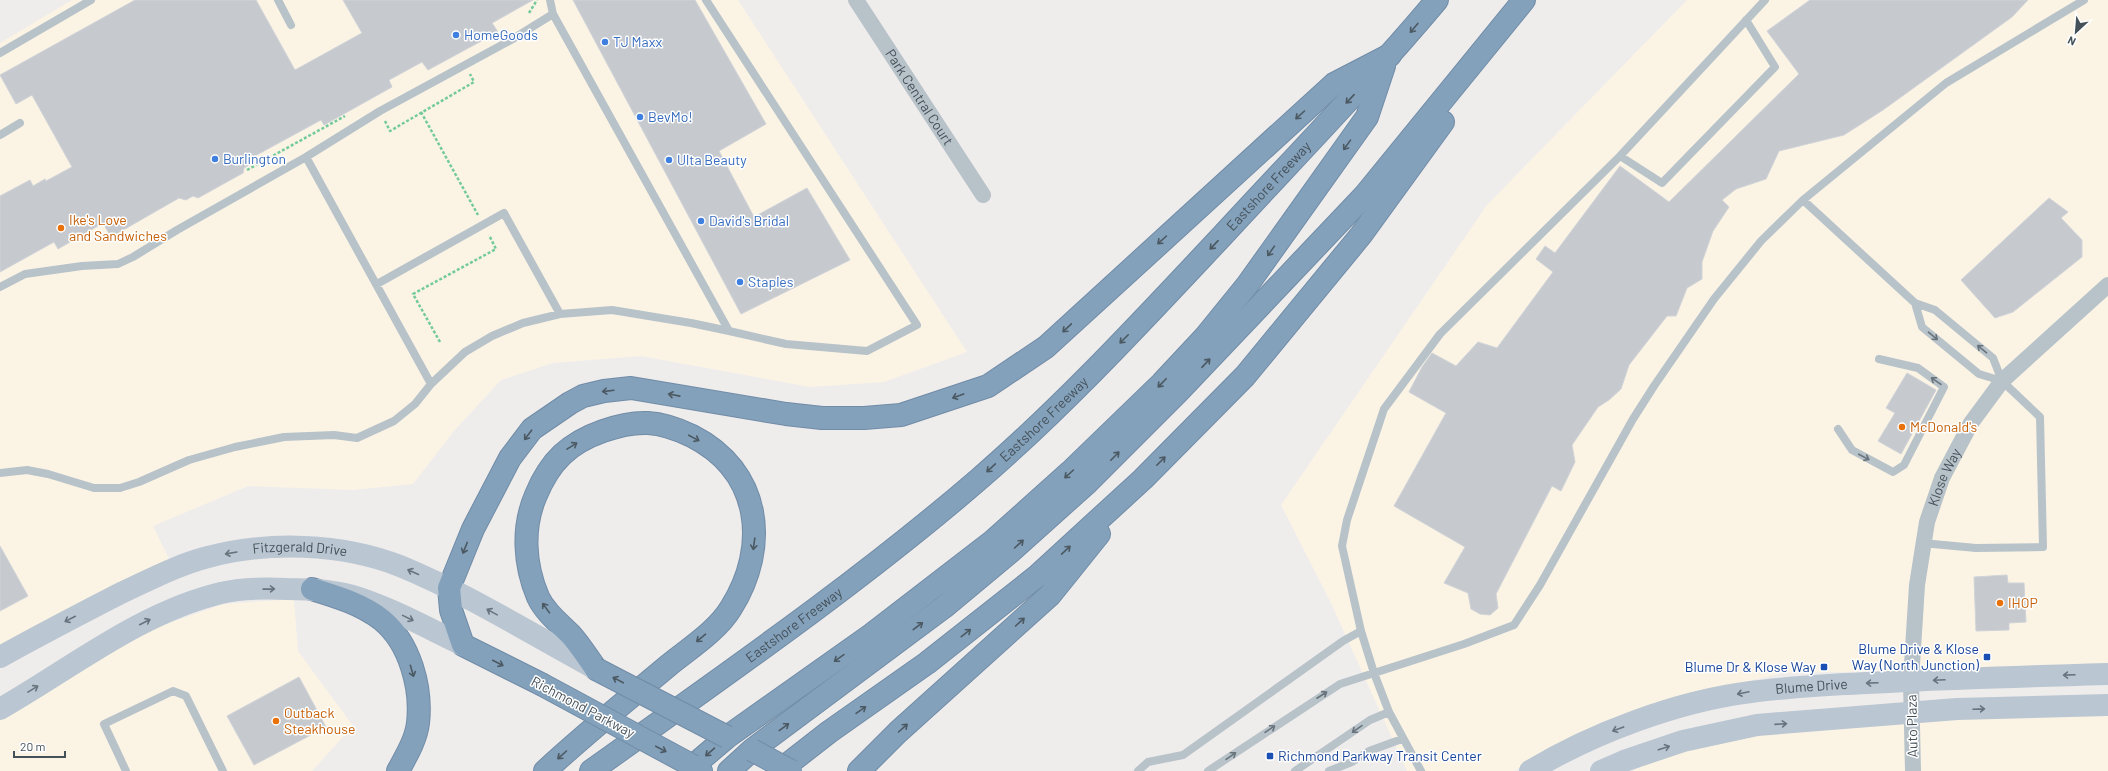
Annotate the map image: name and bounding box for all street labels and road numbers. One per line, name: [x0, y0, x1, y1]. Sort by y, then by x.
street label: Park Central Court: [882, 46, 957, 148]
street label: Eastshore Freeway: [1223, 137, 1314, 234]
street label: Eastshore Freeway: [996, 372, 1092, 465]
street label: Klose Way: [1924, 445, 1964, 508]
street label: Fitzgerald Drive: [252, 538, 349, 559]
street label: Eastshore Freeway: [742, 583, 846, 666]
street label: Richmond Parkway: [528, 672, 638, 741]
street label: Blume Drive: [1774, 675, 1848, 697]
street label: Auto Plaza: [1902, 694, 1921, 758]

